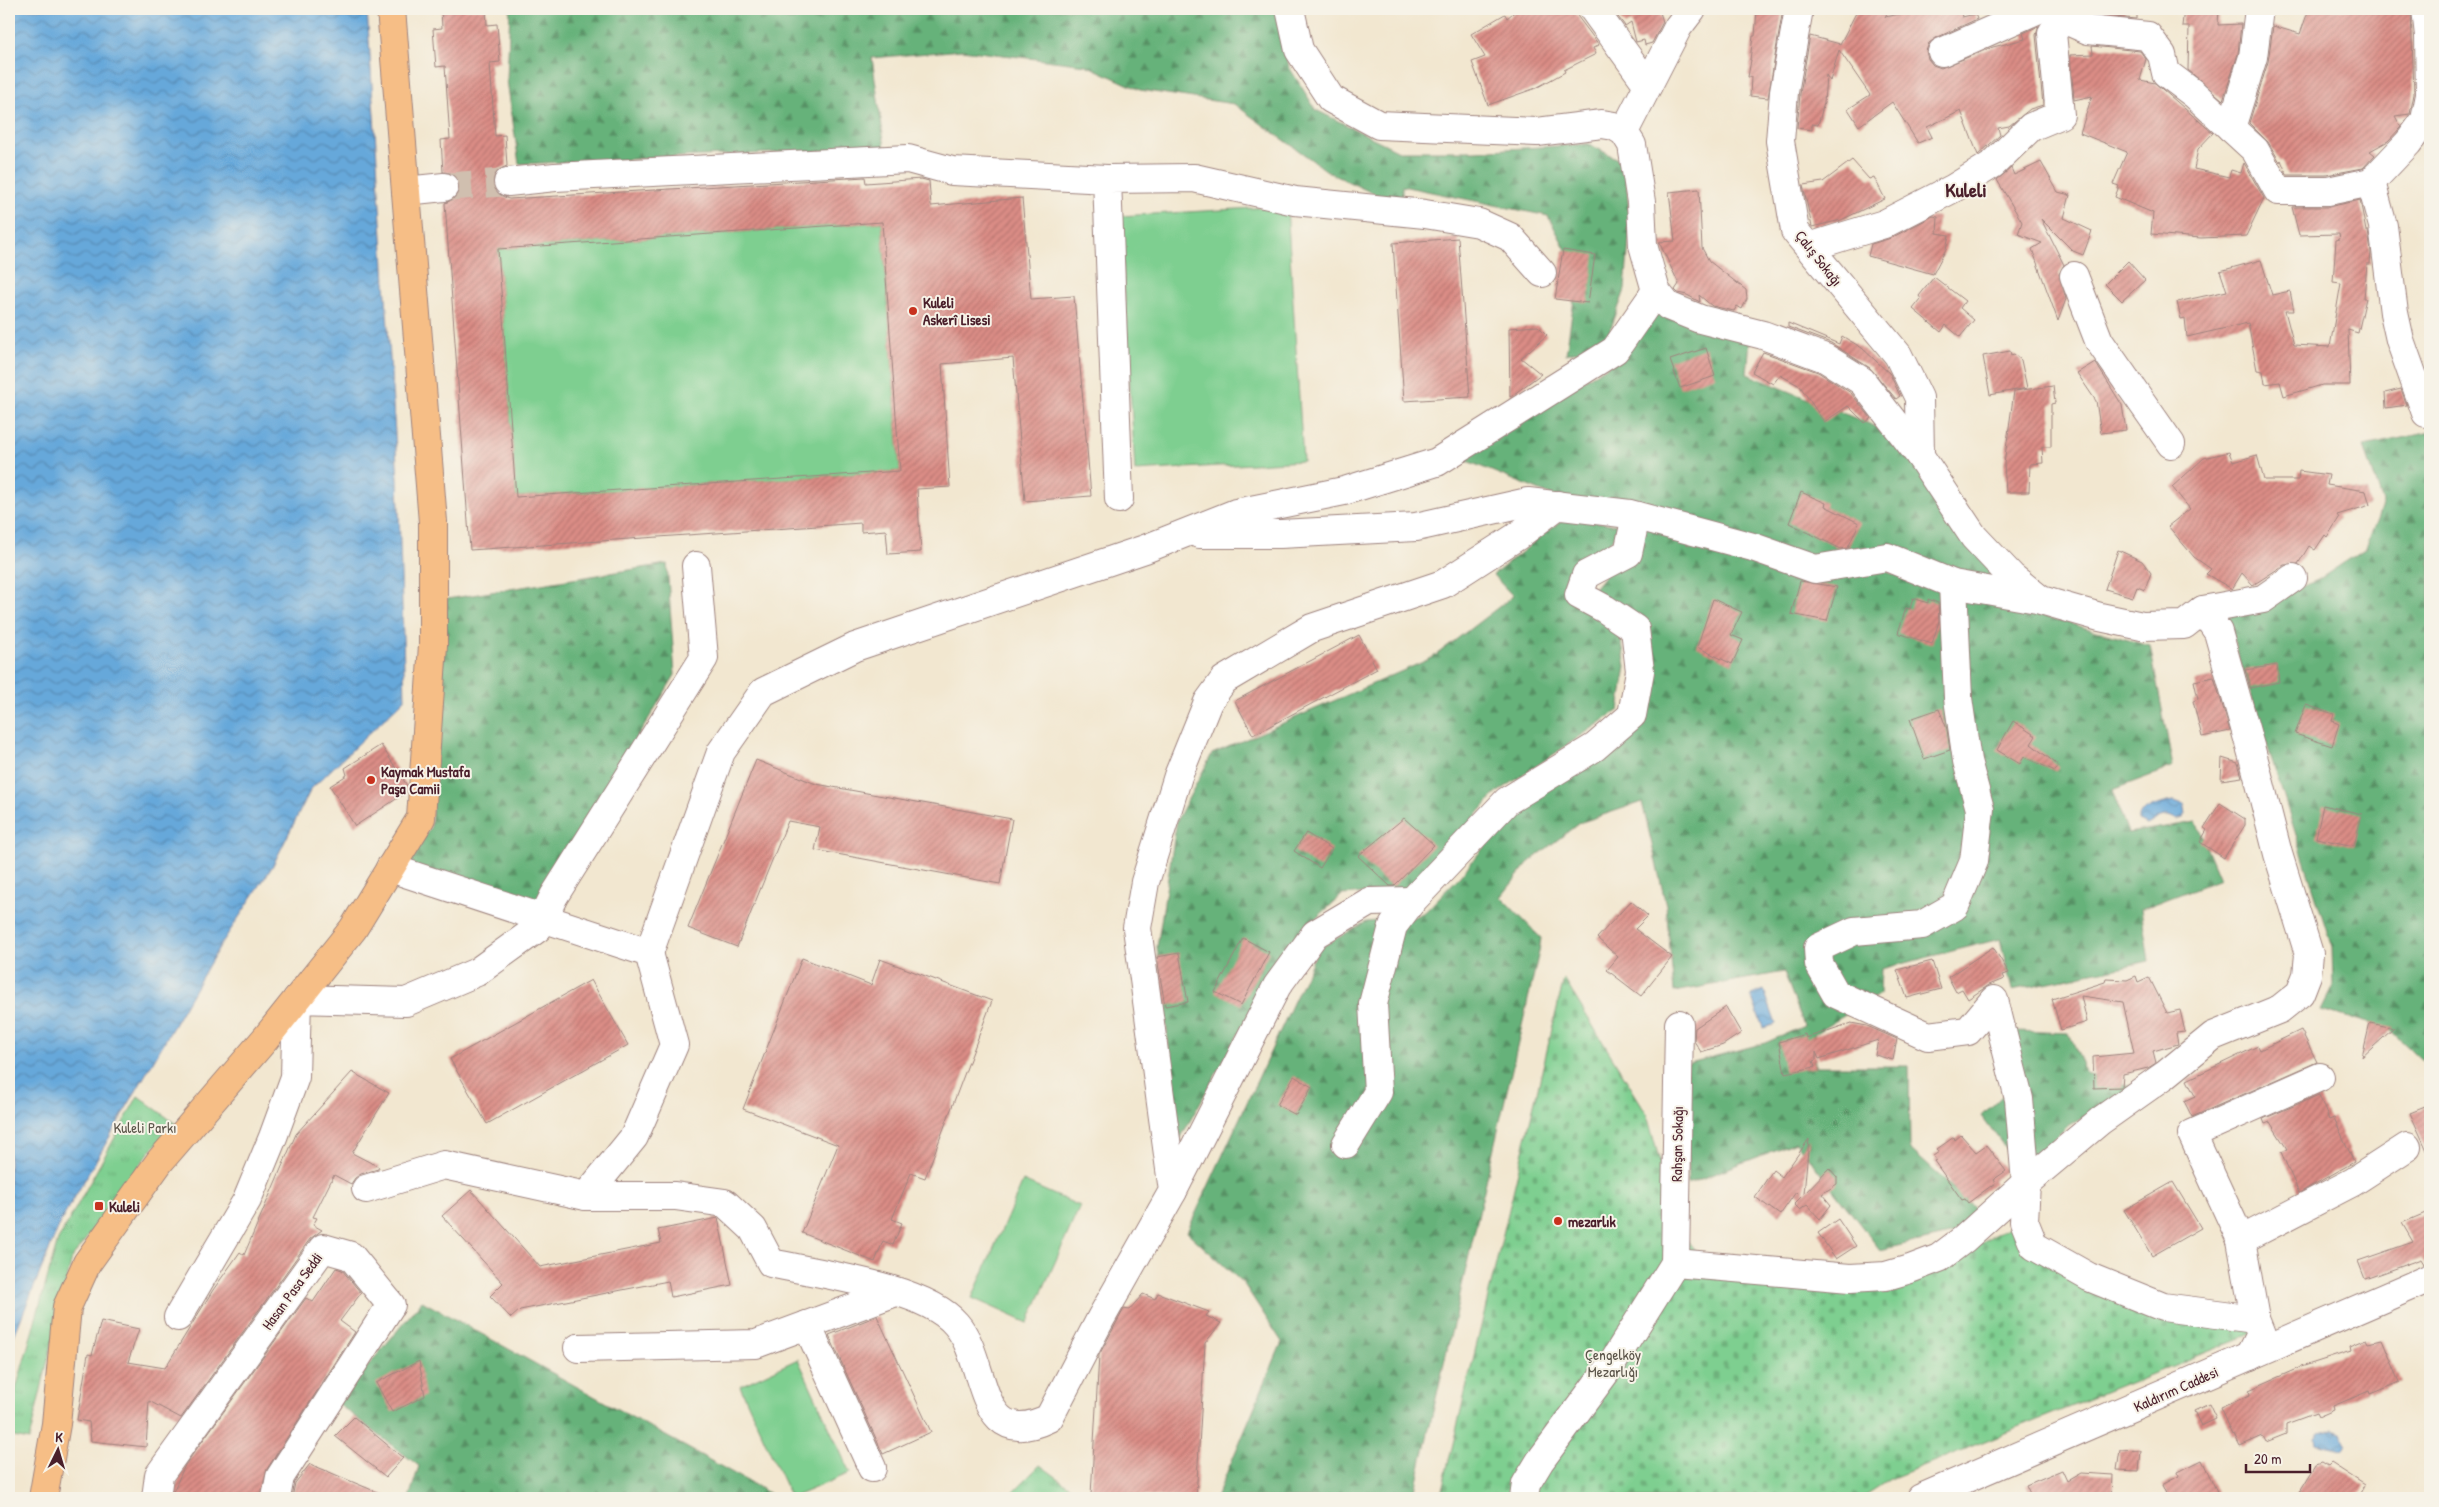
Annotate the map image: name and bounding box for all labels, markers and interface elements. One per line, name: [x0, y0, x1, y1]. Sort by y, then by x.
district label: Kuleli: [1945, 176, 1987, 203]
street label: Çalış Sokağı: [1790, 226, 1848, 290]
place label: Kuleli Askerî Lisesi: [923, 292, 991, 330]
marker: Kuleli Askerî Lisesi: [907, 305, 919, 317]
place label: Kaymak Mustafa Paşa Camii: [381, 761, 470, 799]
marker: Kaymak Mustafa Paşa Camii: [365, 774, 377, 786]
street label: Rahşan Sokağı: [1666, 1106, 1688, 1182]
park label: Kuleli Parkı: [113, 1117, 177, 1138]
place label: Kuleli: [109, 1196, 140, 1217]
marker: Kuleli: [93, 1200, 105, 1212]
place label: mezarlık: [1568, 1211, 1617, 1232]
marker: mezarlık: [1552, 1215, 1564, 1227]
street label: Hasan Pasa Seddi: [257, 1248, 327, 1334]
park label: Çengelköy Mezarlığı: [1585, 1344, 1641, 1382]
street label: Kaldırım Caddesi: [2130, 1361, 2222, 1417]
north arrow: [32, 1424, 82, 1474]
text: K: [55, 1427, 64, 1446]
scale bar: [2246, 1442, 2310, 1474]
text: 20 m: [2254, 1448, 2281, 1469]

